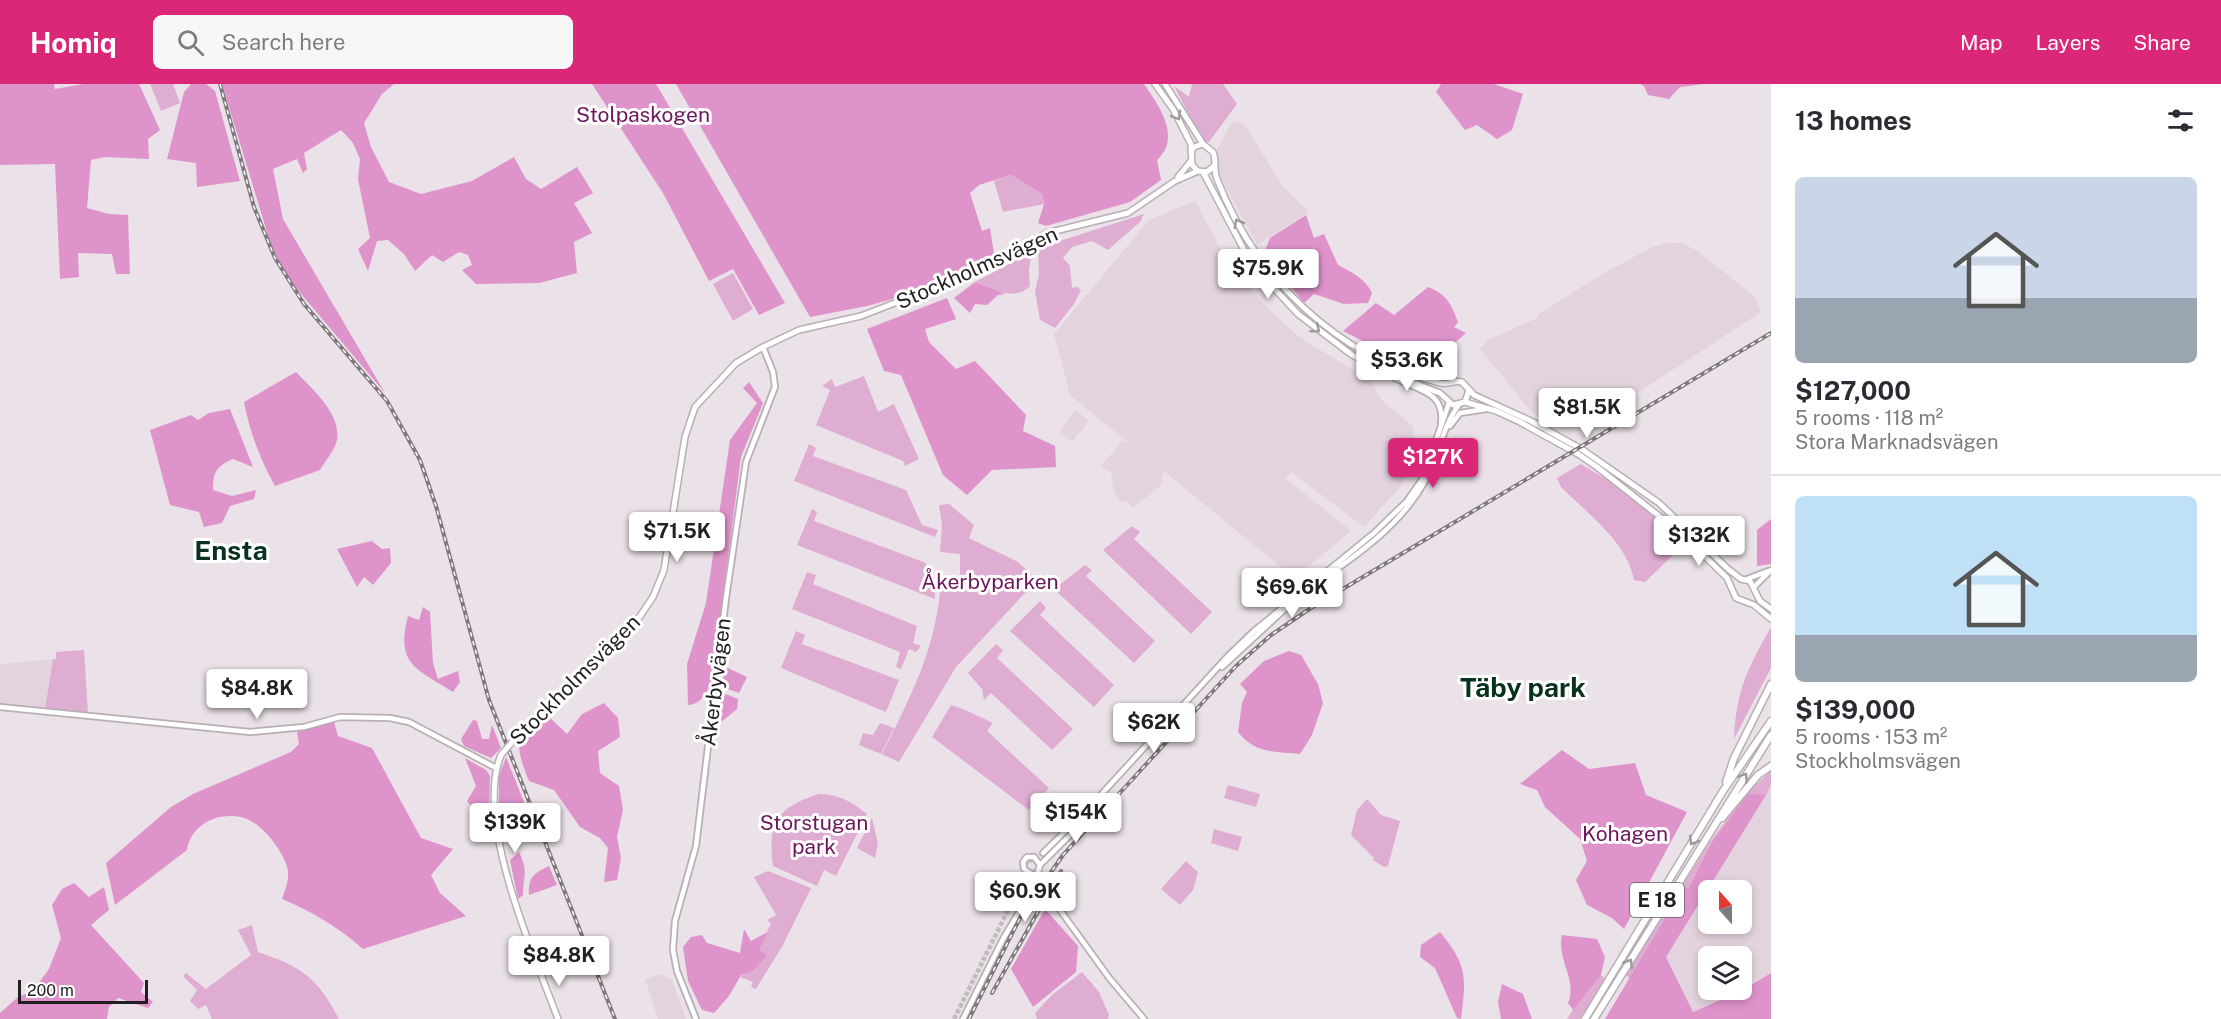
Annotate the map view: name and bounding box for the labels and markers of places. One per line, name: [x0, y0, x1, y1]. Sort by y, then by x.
pin: $75.9K: [1219, 249, 1317, 300]
pin: $53.6K: [1358, 341, 1456, 392]
pin: $81.5K: [1538, 388, 1636, 439]
pin: $127K: [1391, 438, 1475, 489]
pin: $71.5K: [628, 512, 726, 563]
pin: $132K: [1657, 516, 1741, 567]
pin: $69.6K: [1243, 568, 1341, 619]
pin: $84.8K: [208, 669, 306, 720]
pin: $62K: [1118, 703, 1190, 754]
pin: $154K: [1034, 793, 1118, 844]
pin: $139K: [473, 803, 557, 854]
pin: $60.9K: [976, 872, 1074, 923]
pin: $84.8K: [510, 936, 608, 987]

